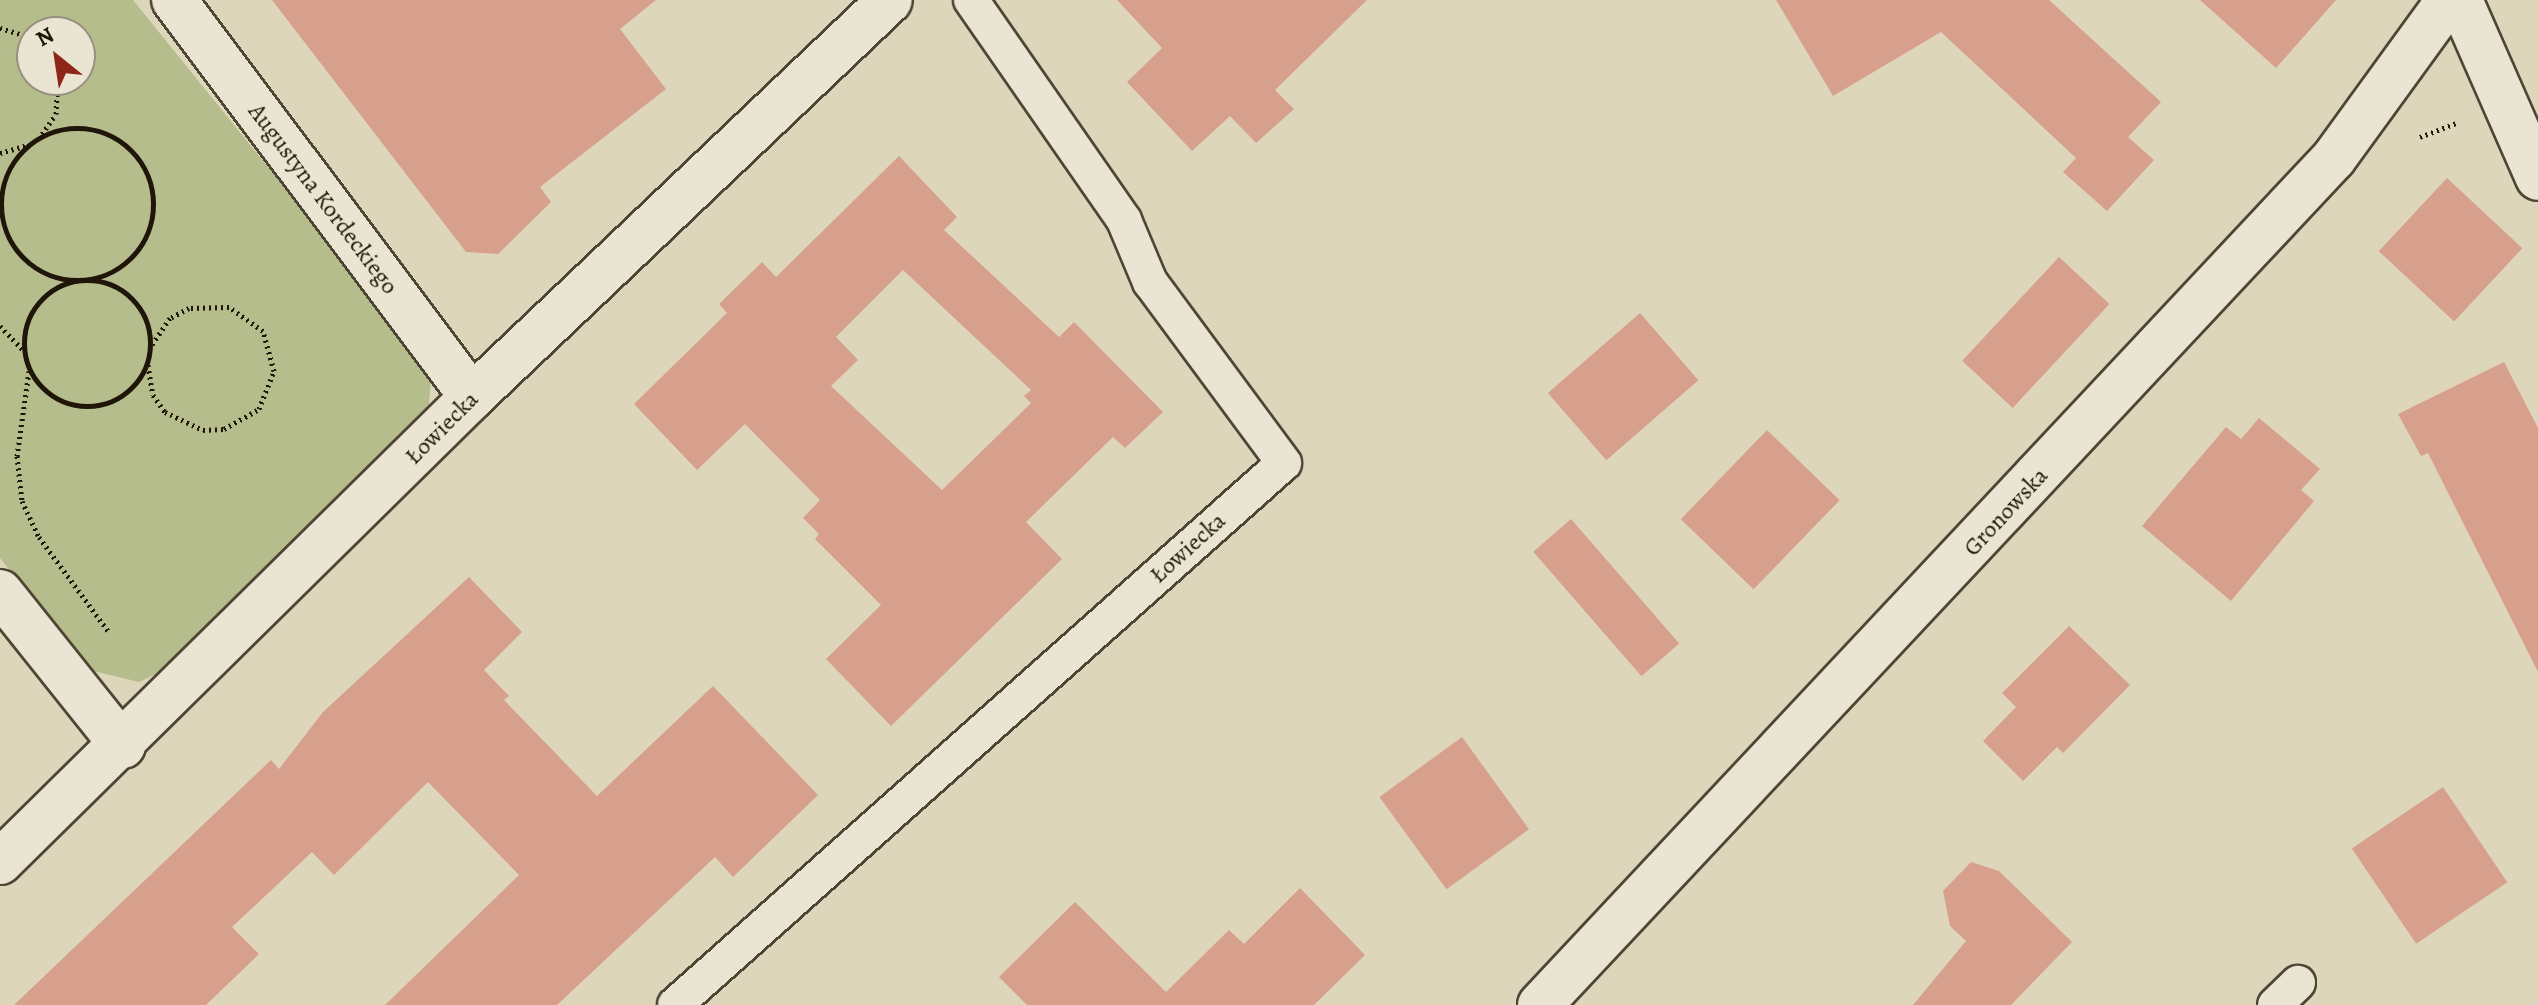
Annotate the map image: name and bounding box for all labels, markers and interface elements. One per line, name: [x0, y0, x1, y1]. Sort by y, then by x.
north arrow: [16, 16, 96, 96]
text: N: [31, 20, 59, 54]
street label: Augustyna Kordeckiego: [242, 98, 404, 300]
street label: Łowiecka: [399, 385, 485, 471]
street label: Gronowska: [1958, 462, 2054, 562]
street label: Łowiecka: [1144, 507, 1232, 589]

